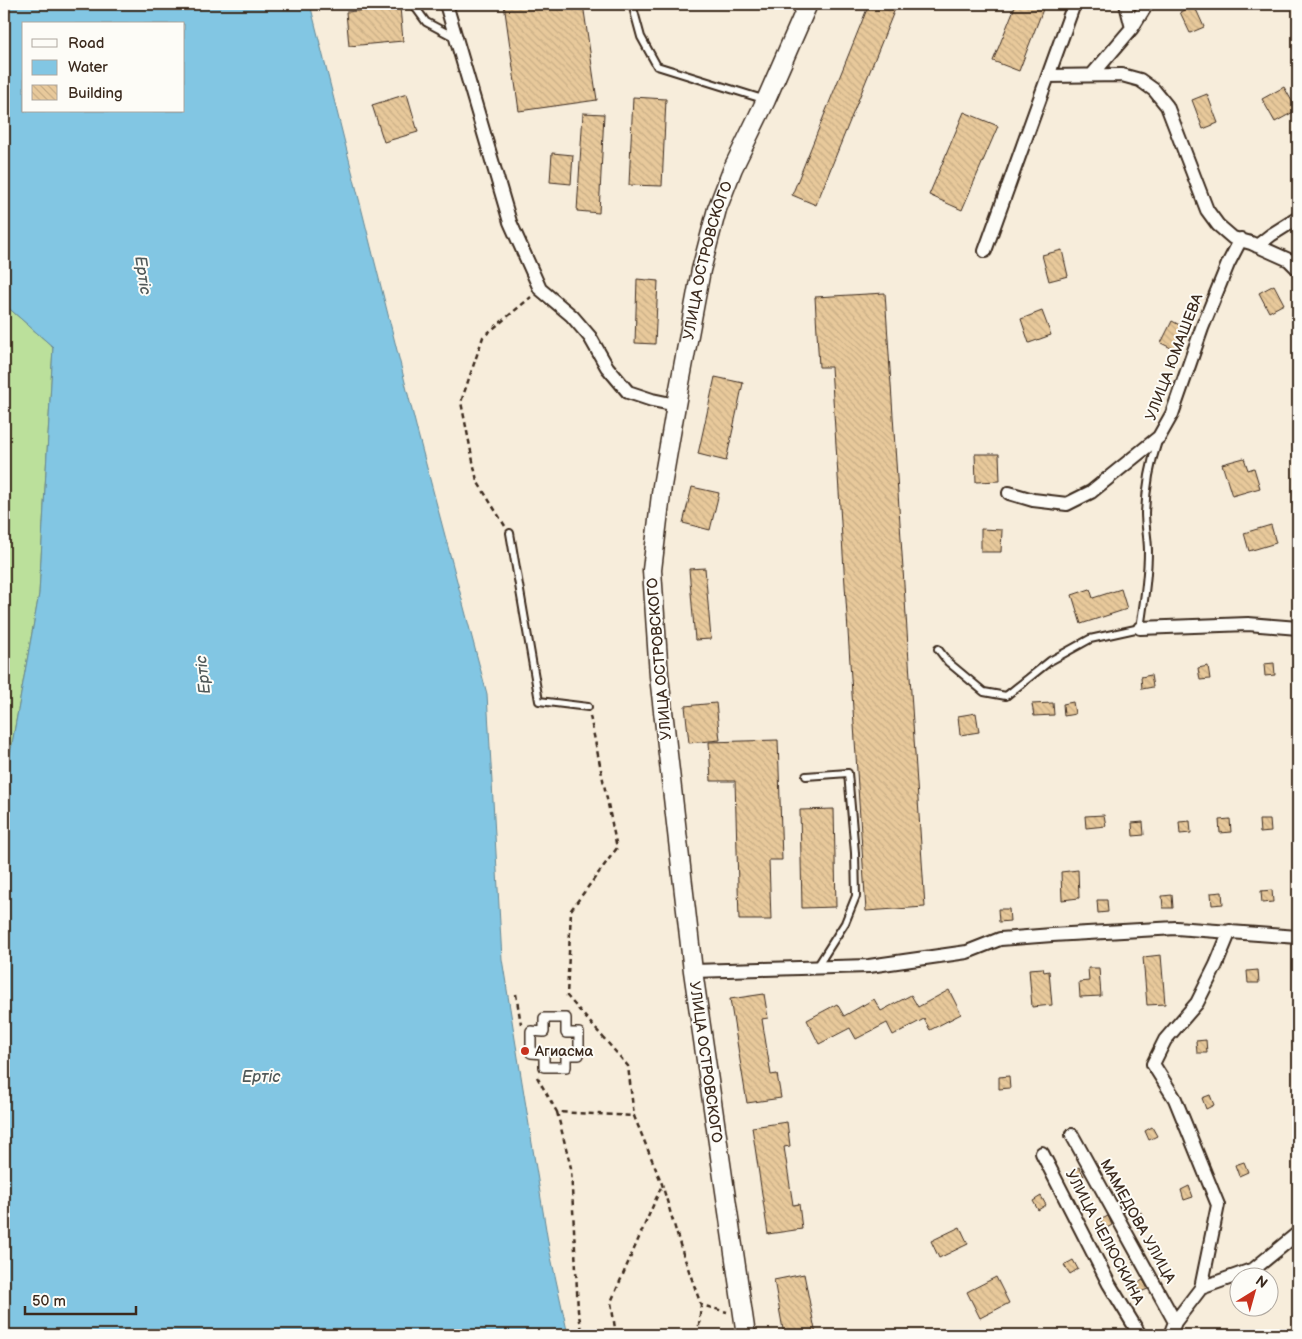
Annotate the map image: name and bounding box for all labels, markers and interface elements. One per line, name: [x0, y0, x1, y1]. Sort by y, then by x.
legend: [22, 22, 185, 112]
text: Road: [68, 34, 104, 53]
text: Water: [68, 58, 108, 77]
text: Building: [68, 84, 123, 103]
street label: УЛИЦА ОСТРОВСКОГО: [679, 178, 737, 341]
water label: Ертіс: [130, 255, 155, 296]
street label: УЛИЦА ЮМАШЕВА: [1142, 290, 1208, 423]
street label: УЛИЦА ОСТРОВСКОГО: [643, 577, 676, 741]
water label: Ертіс: [192, 654, 215, 695]
street label: УЛИЦА ОСТРОВСКОГО: [685, 980, 726, 1144]
place label: Агиасма: [534, 1042, 593, 1061]
marker: Агиасма: [519, 1045, 531, 1057]
water label: Ертіс: [242, 1068, 280, 1087]
street label: МАМЕДОВА УЛИЦА: [1096, 1156, 1180, 1287]
street label: УЛИЦА ЧЕЛЮСКИНА: [1061, 1166, 1149, 1309]
north arrow: [1230, 1266, 1280, 1316]
text: N: [1252, 1272, 1271, 1292]
scale bar: [25, 1284, 136, 1316]
text: 50 m: [32, 1292, 66, 1311]

